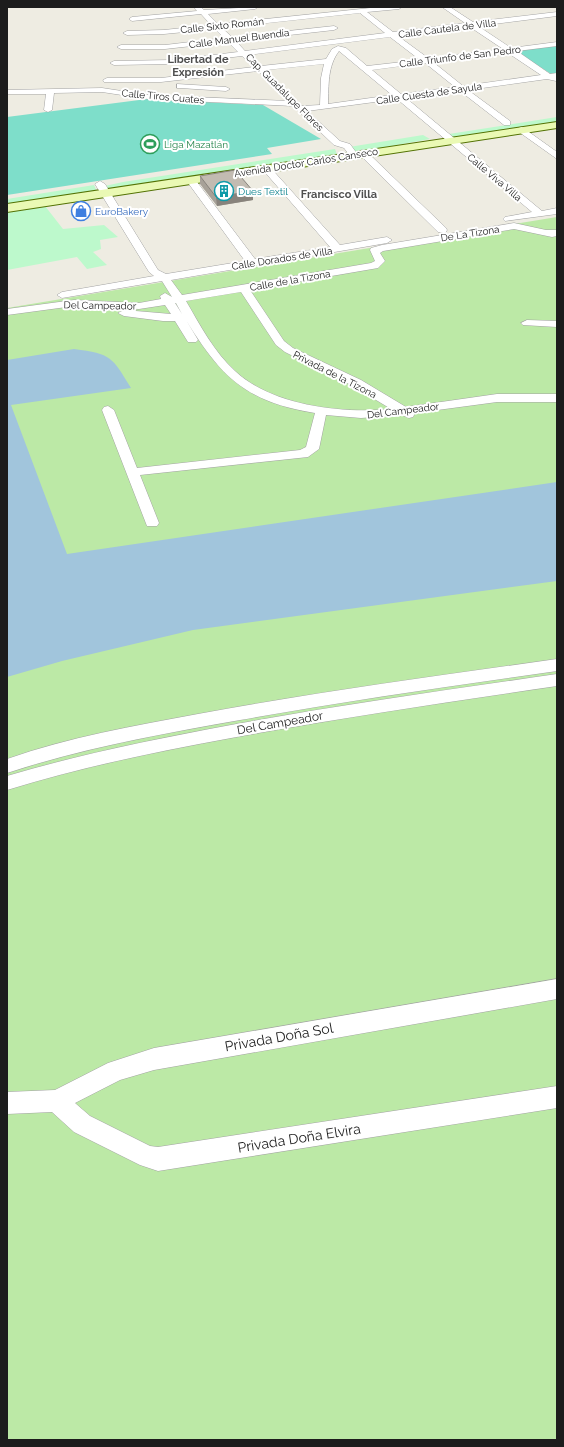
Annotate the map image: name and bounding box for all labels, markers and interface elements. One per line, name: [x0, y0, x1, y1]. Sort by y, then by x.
street label: Calle Sixto Román: [180, 16, 265, 35]
street label: Calle Cautela de Villa: [398, 17, 497, 40]
street label: Calle Manuel Buendía: [188, 27, 290, 50]
street label: Calle Triunfo de San Pedro: [399, 44, 521, 69]
street label: Cap. Guadalupe Flores: [244, 51, 326, 133]
district label: Libertad de Expresión: [167, 53, 229, 79]
street label: Calle Cuesta de Sayula: [376, 81, 483, 106]
street label: Calle Tiros Cuates: [121, 87, 205, 106]
sports icon: Liga Mazatlán: [139, 133, 161, 155]
place label: Liga Mazatlán: [164, 139, 228, 150]
street label: Avenida Doctor Carlos Canseco: [233, 146, 379, 179]
street label: Calle Viva Villa: [465, 151, 524, 203]
building icon: Dues Textil: [213, 180, 235, 202]
place label: Dues Textil: [238, 186, 288, 197]
district label: Francisco Villa: [301, 188, 377, 201]
shop icon: EuroBakery: [70, 200, 92, 222]
place label: EuroBakery: [95, 206, 149, 217]
street label: De La Tizona: [440, 223, 500, 244]
street label: Calle Dorados de Villa: [231, 245, 333, 272]
street label: Calle de la Tizona: [249, 268, 331, 293]
street label: Del Campeador: [64, 299, 137, 312]
street label: Privada de la Tizona: [291, 349, 378, 400]
street label: Del Campeador: [366, 401, 440, 420]
street label: Del Campeador: [236, 708, 325, 737]
street label: Privada Doña Sol: [224, 1020, 335, 1054]
street label: Privada Doña Elvira: [236, 1120, 362, 1156]

